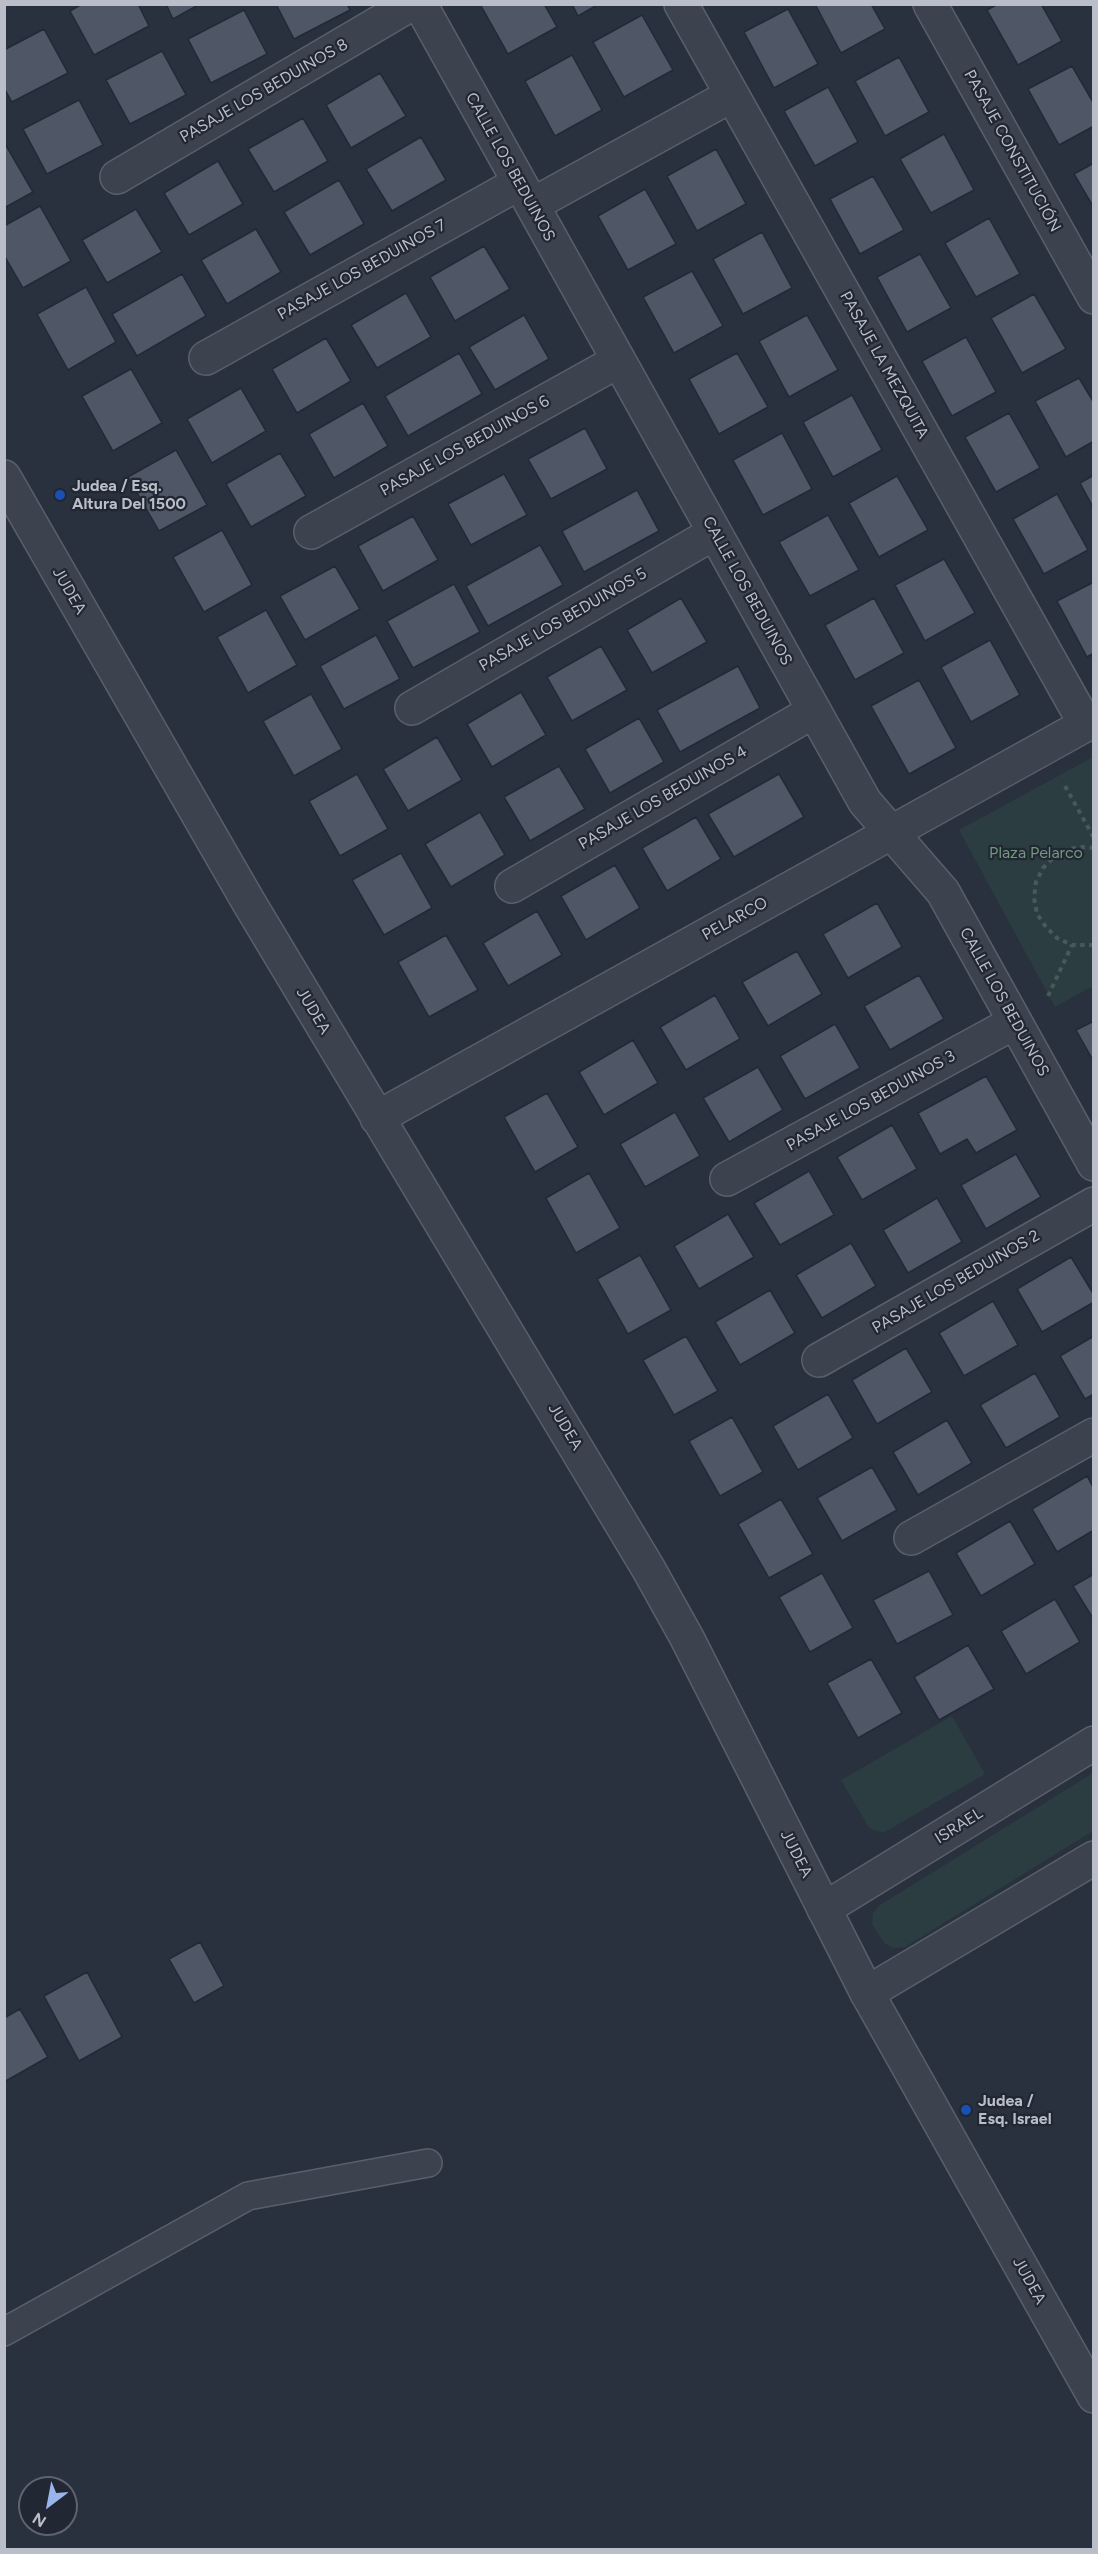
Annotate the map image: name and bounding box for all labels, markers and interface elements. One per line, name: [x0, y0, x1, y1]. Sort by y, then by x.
street label: PASAJE LOS BEDUINOS 8: [177, 35, 351, 147]
street label: PASAJE CONSTITUCIÓN: [959, 67, 1065, 235]
street label: CALLE LOS BEDUINOS: [461, 89, 559, 245]
street label: PASAJE LOS BEDUINOS 7: [274, 216, 450, 324]
street label: PASAJE LA MEZQUITA: [835, 288, 933, 442]
street label: PASAJE LOS BEDUINOS 6: [377, 392, 553, 500]
place label: Judea / Esq. Altura Del 1500: [72, 476, 186, 514]
marker: Judea / Esq. Altura Del 1500: [53, 488, 67, 502]
street label: CALLE LOS BEDUINOS: [698, 513, 796, 669]
street label: JUDEA: [48, 564, 90, 618]
street label: PASAJE LOS BEDUINOS 5: [476, 564, 650, 676]
street label: PASAJE LOS BEDUINOS 4: [575, 742, 751, 854]
park label: Plaza Pelarco: [989, 843, 1083, 863]
street label: PELARCO: [699, 893, 771, 945]
street label: CALLE LOS BEDUINOS: [955, 924, 1053, 1080]
street label: JUDEA: [292, 984, 334, 1038]
street label: PASAJE LOS BEDUINOS 3: [783, 1047, 959, 1155]
street label: PASAJE LOS BEDUINOS 2: [869, 1226, 1043, 1338]
street label: JUDEA: [544, 1400, 586, 1454]
street label: ISRAEL: [932, 1804, 986, 1848]
street label: JUDEA: [776, 1827, 816, 1881]
place label: Judea / Esq. Israel: [978, 2091, 1052, 2129]
marker: Judea / Esq. Israel: [959, 2103, 973, 2117]
street label: JUDEA: [1008, 2254, 1050, 2308]
north arrow: [18, 2476, 78, 2536]
text: N: [29, 2509, 50, 2531]

